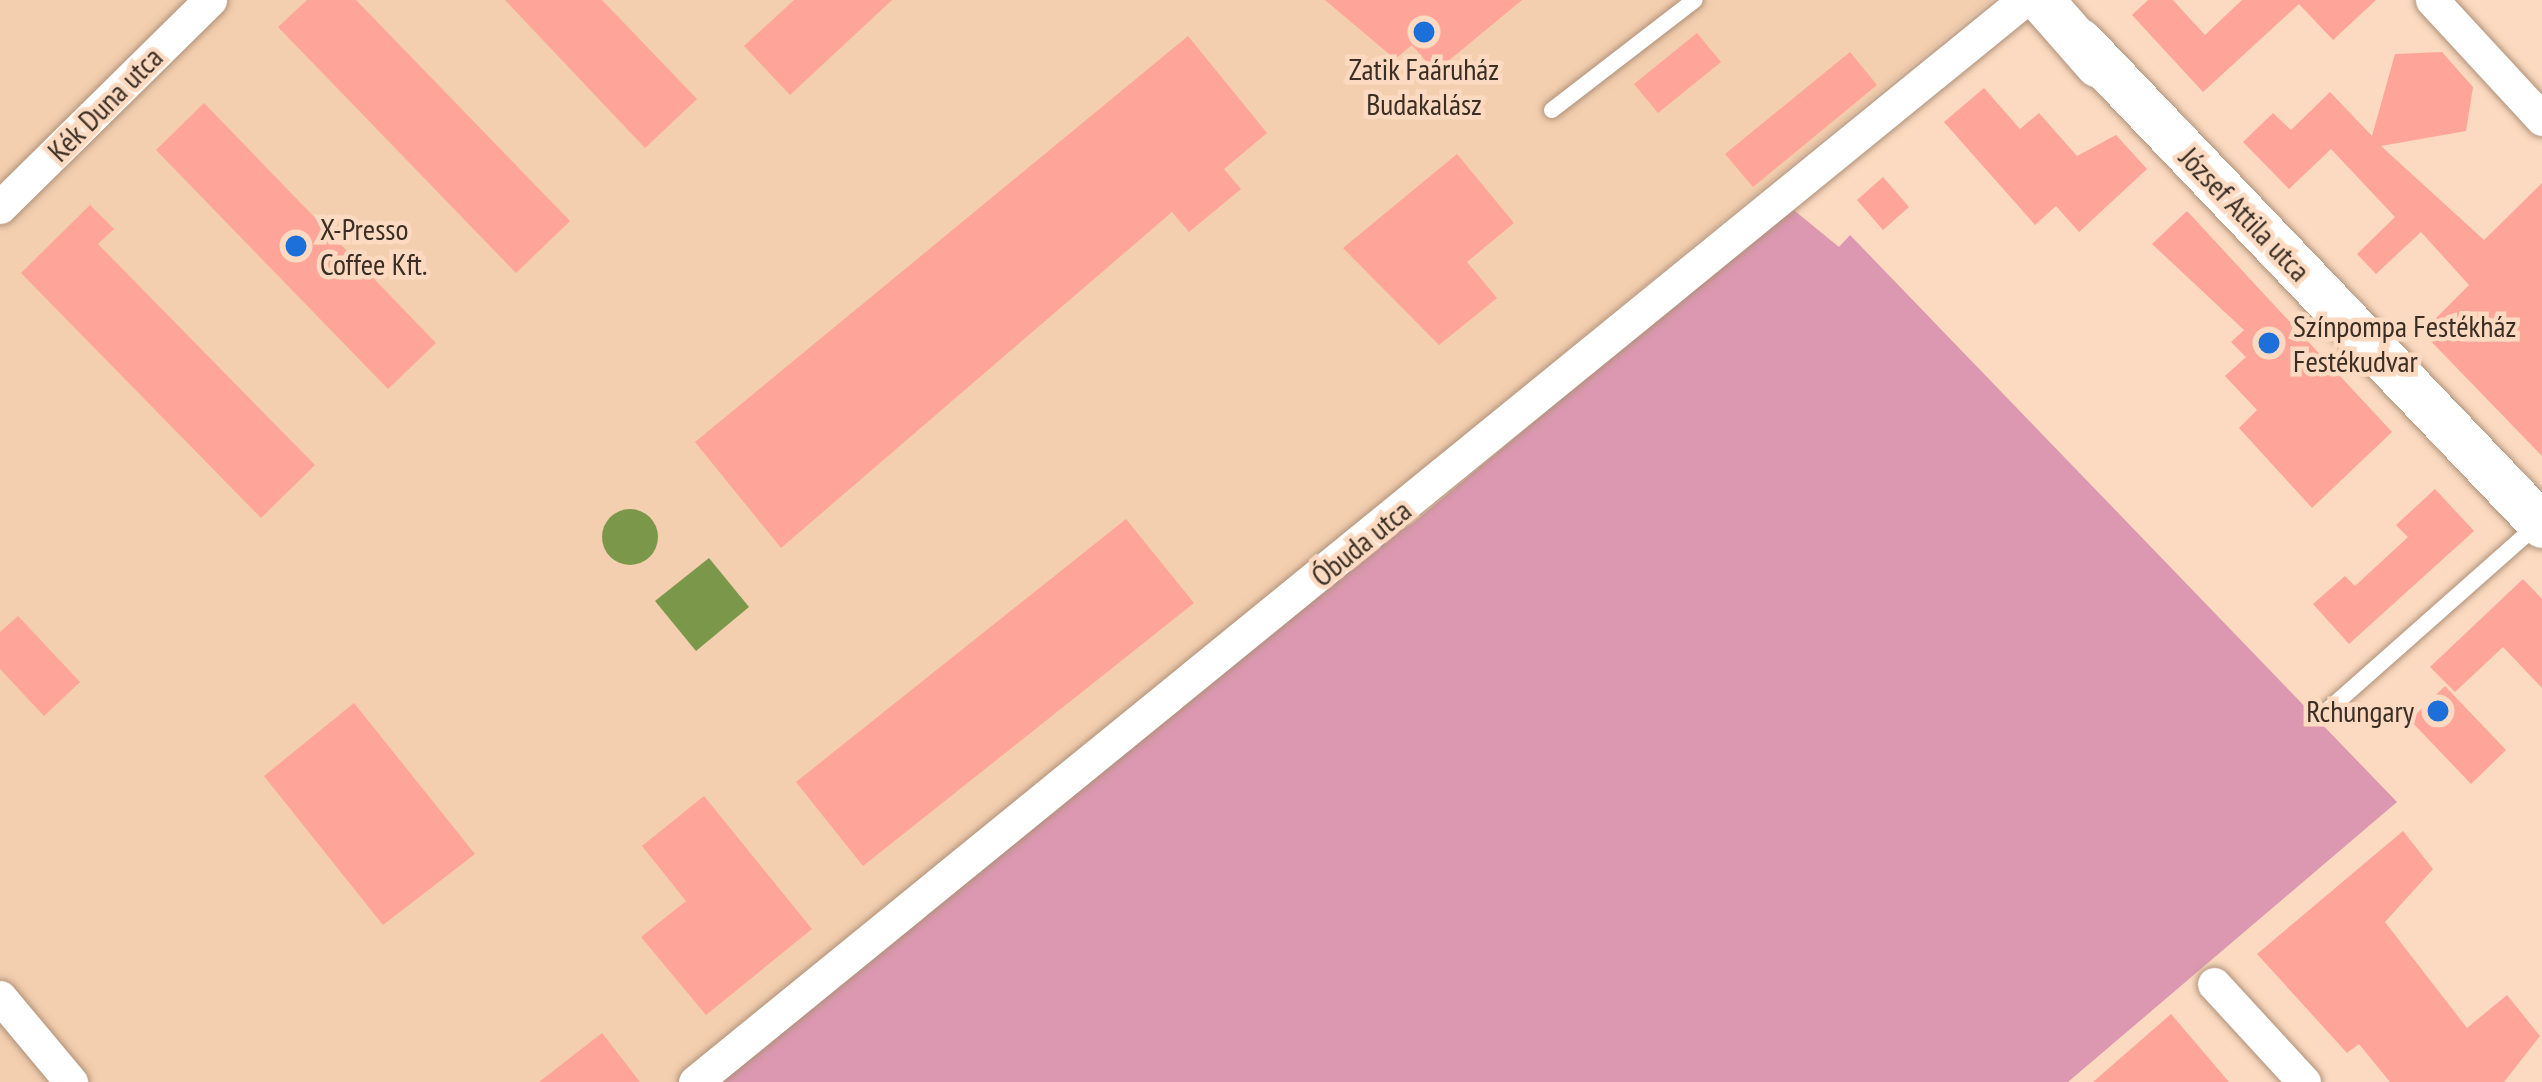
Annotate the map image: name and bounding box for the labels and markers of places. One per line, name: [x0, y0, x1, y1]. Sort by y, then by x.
marker: Zatik Faáruház Budakalász: [1411, 19, 1437, 45]
place label: Zatik Faáruház Budakalász: [1348, 51, 1500, 122]
place label: X-Presso Coffee Kft.: [320, 211, 427, 282]
marker: X-Presso Coffee Kft.: [283, 233, 309, 259]
place label: Színpompa Festékház Festékudvar: [2293, 308, 2516, 378]
marker: Színpompa Festékház Festékudvar: [2256, 330, 2282, 356]
place label: Rchungary: [2306, 693, 2414, 729]
marker: Rchungary: [2425, 698, 2451, 724]

